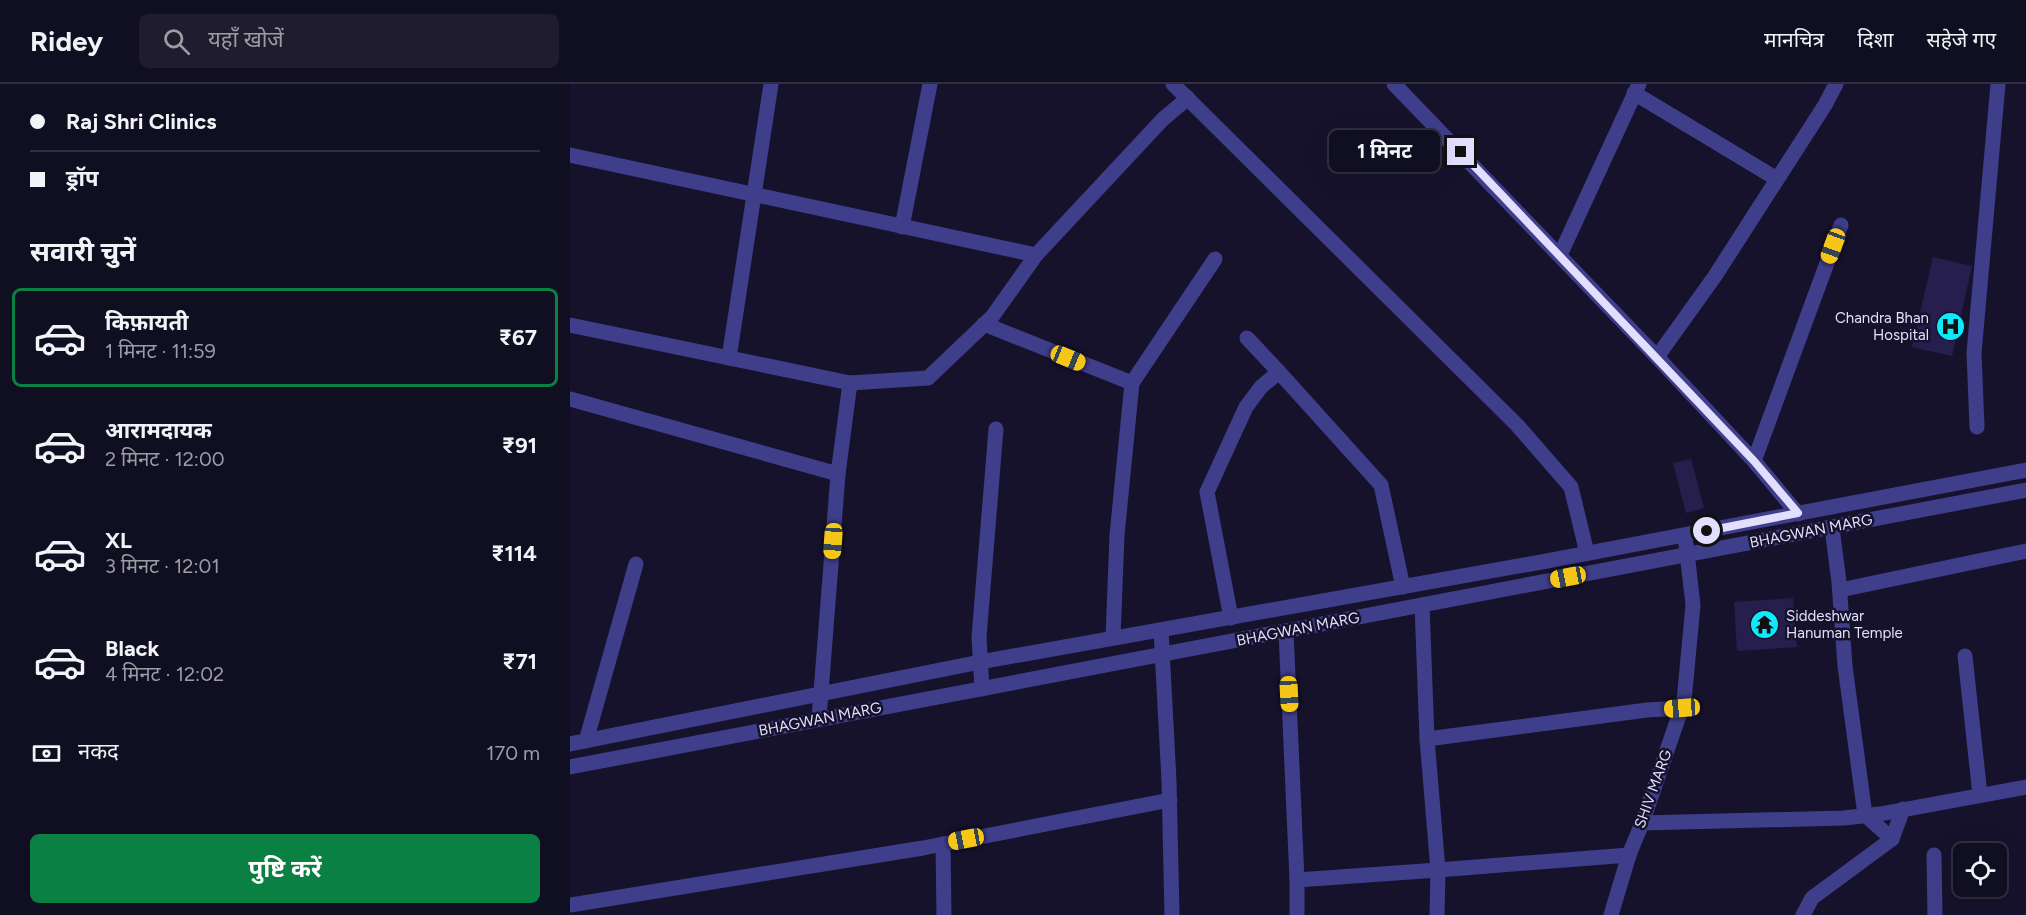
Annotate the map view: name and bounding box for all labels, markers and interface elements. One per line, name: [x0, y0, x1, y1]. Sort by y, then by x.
search box: [139, 14, 559, 68]
text: Ridey: [30, 24, 103, 58]
icon: search: [160, 25, 193, 58]
text: यहाँ खोजें: [208, 26, 284, 53]
text: मानचित्र: [1764, 27, 1824, 52]
text: दिशा: [1857, 27, 1893, 52]
text: सहेजे गए: [1926, 27, 1996, 52]
text: Raj Shri Clinics: [66, 108, 216, 135]
callout: 1 मिनट: [1329, 131, 1440, 173]
route end: [1447, 138, 1474, 165]
text: 1 मिनट: [1357, 139, 1412, 163]
text: ड्रॉप: [66, 165, 99, 192]
car: [1818, 226, 1848, 266]
text: सवारी चुनें: [30, 235, 136, 268]
text: किफ़ायती: [105, 309, 189, 336]
place label: Chandra Bhan Hospital: [1835, 309, 1929, 344]
icon: car: [33, 311, 87, 365]
hospital icon: Chandra Bhan Hospital: [1934, 311, 1966, 343]
text: ₹67: [499, 324, 537, 351]
text: 1 मिनट · 11:59: [105, 339, 216, 363]
car: [1048, 343, 1088, 373]
text: आरामदायक: [105, 417, 212, 444]
icon: car: [33, 419, 87, 473]
text: ₹91: [502, 432, 537, 459]
text: 2 मिनट · 12:00: [105, 447, 225, 471]
street label: BHAGWAN MARG: [1748, 510, 1874, 552]
route start: [1693, 517, 1720, 544]
car: [823, 522, 843, 560]
icon: car: [33, 527, 87, 581]
text: XL: [105, 527, 132, 554]
text: ₹114: [491, 540, 537, 567]
text: 3 मिनट · 12:01: [105, 554, 220, 578]
car: [1549, 565, 1587, 589]
place label: Siddeshwar Hanuman Temple: [1786, 607, 1903, 642]
street label: BHAGWAN MARG: [1235, 608, 1361, 650]
temple icon: Siddeshwar Hanuman Temple: [1749, 609, 1781, 641]
icon: car: [33, 635, 87, 689]
text: Black: [105, 635, 159, 662]
text: ₹71: [502, 648, 537, 675]
text: 4 मिनट · 12:02: [105, 662, 224, 686]
car: [1279, 676, 1299, 712]
street label: BHAGWAN MARG: [757, 698, 883, 740]
car: [1663, 698, 1701, 718]
icon: cash: [30, 737, 63, 770]
text: नकद: [78, 738, 119, 765]
text: 170 m: [486, 741, 540, 765]
street label: SHIV MARG: [1630, 747, 1676, 831]
car: [947, 827, 985, 851]
button: पुष्टि करें: [30, 834, 540, 903]
map controls: [1953, 843, 2007, 897]
button: locate: [1953, 843, 2007, 897]

